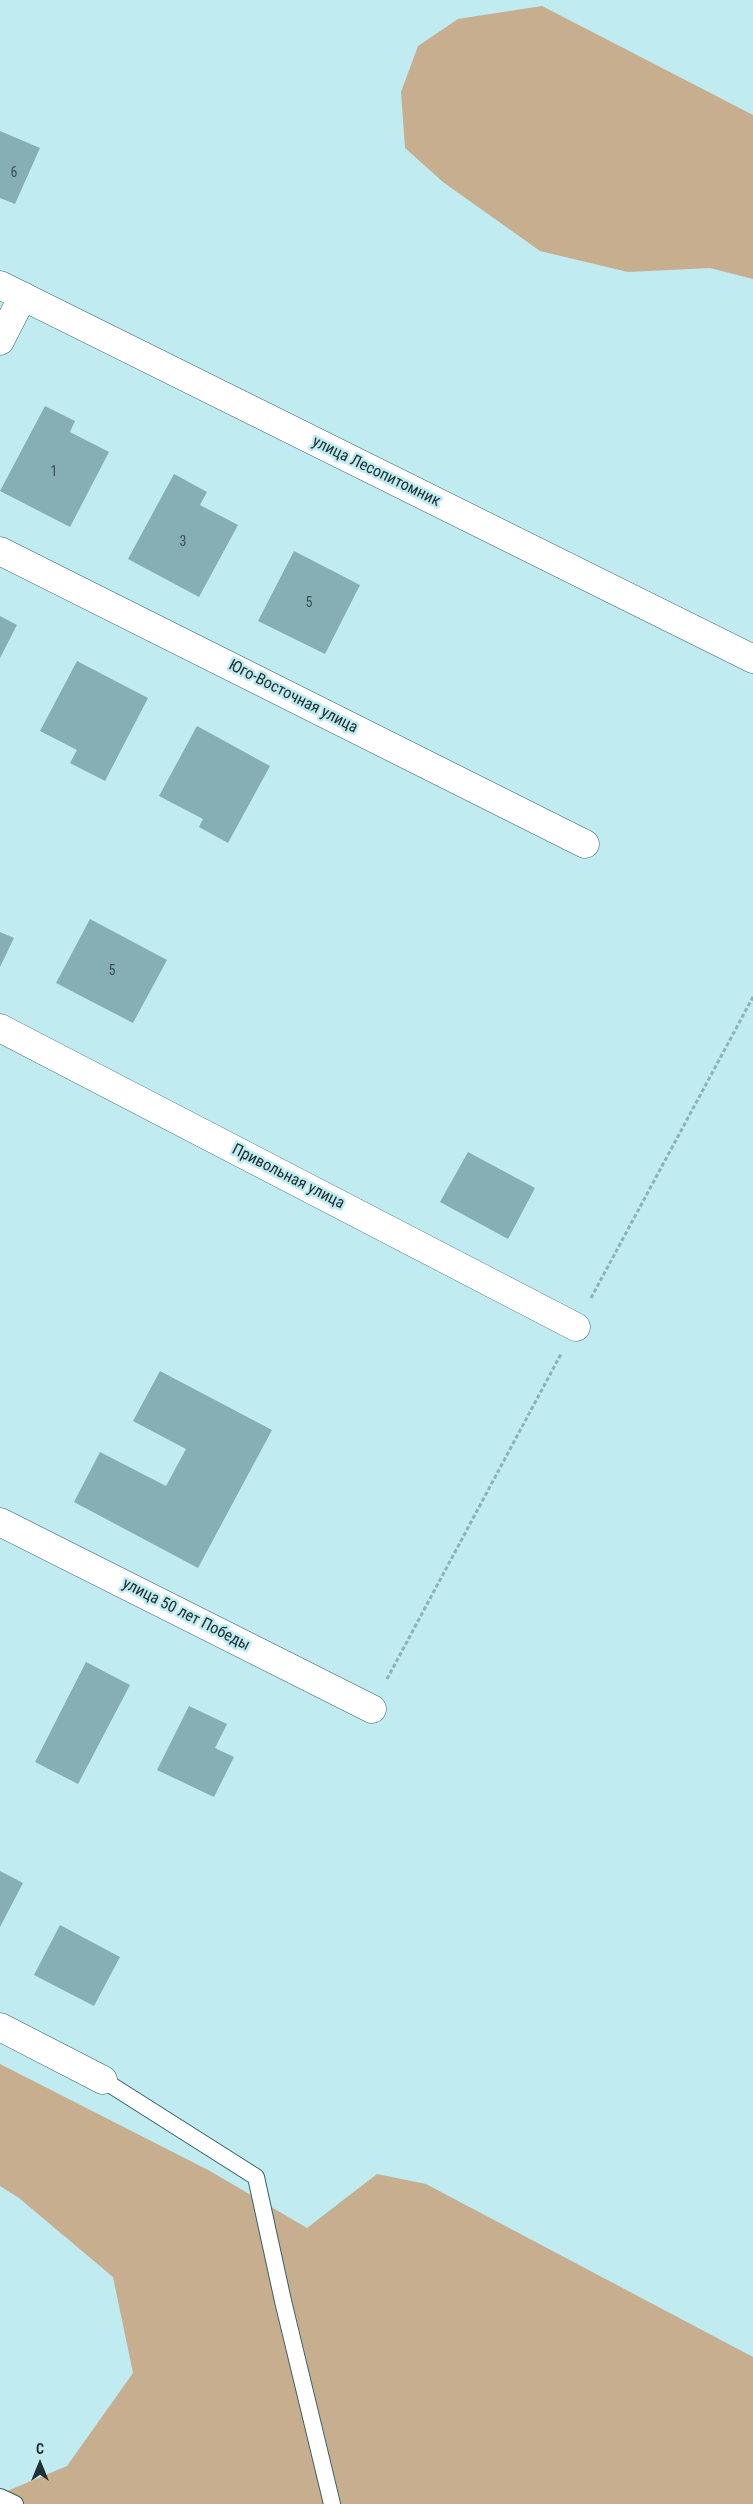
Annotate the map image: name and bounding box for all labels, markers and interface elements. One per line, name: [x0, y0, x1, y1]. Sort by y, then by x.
house number: 6: [11, 165, 17, 181]
street label: улица Лесопитомник: [309, 433, 443, 511]
house number: 1: [51, 464, 57, 480]
house number: 3: [180, 534, 186, 550]
house number: 5: [306, 595, 312, 611]
street label: Юго-Восточная улица: [225, 656, 361, 738]
house number: 5: [109, 963, 115, 979]
street label: Привольная улица: [229, 1140, 347, 1214]
street label: улица 50 лет Победы: [119, 1575, 253, 1655]
north arrow: [15, 2439, 65, 2489]
text: С: [36, 2441, 44, 2457]

